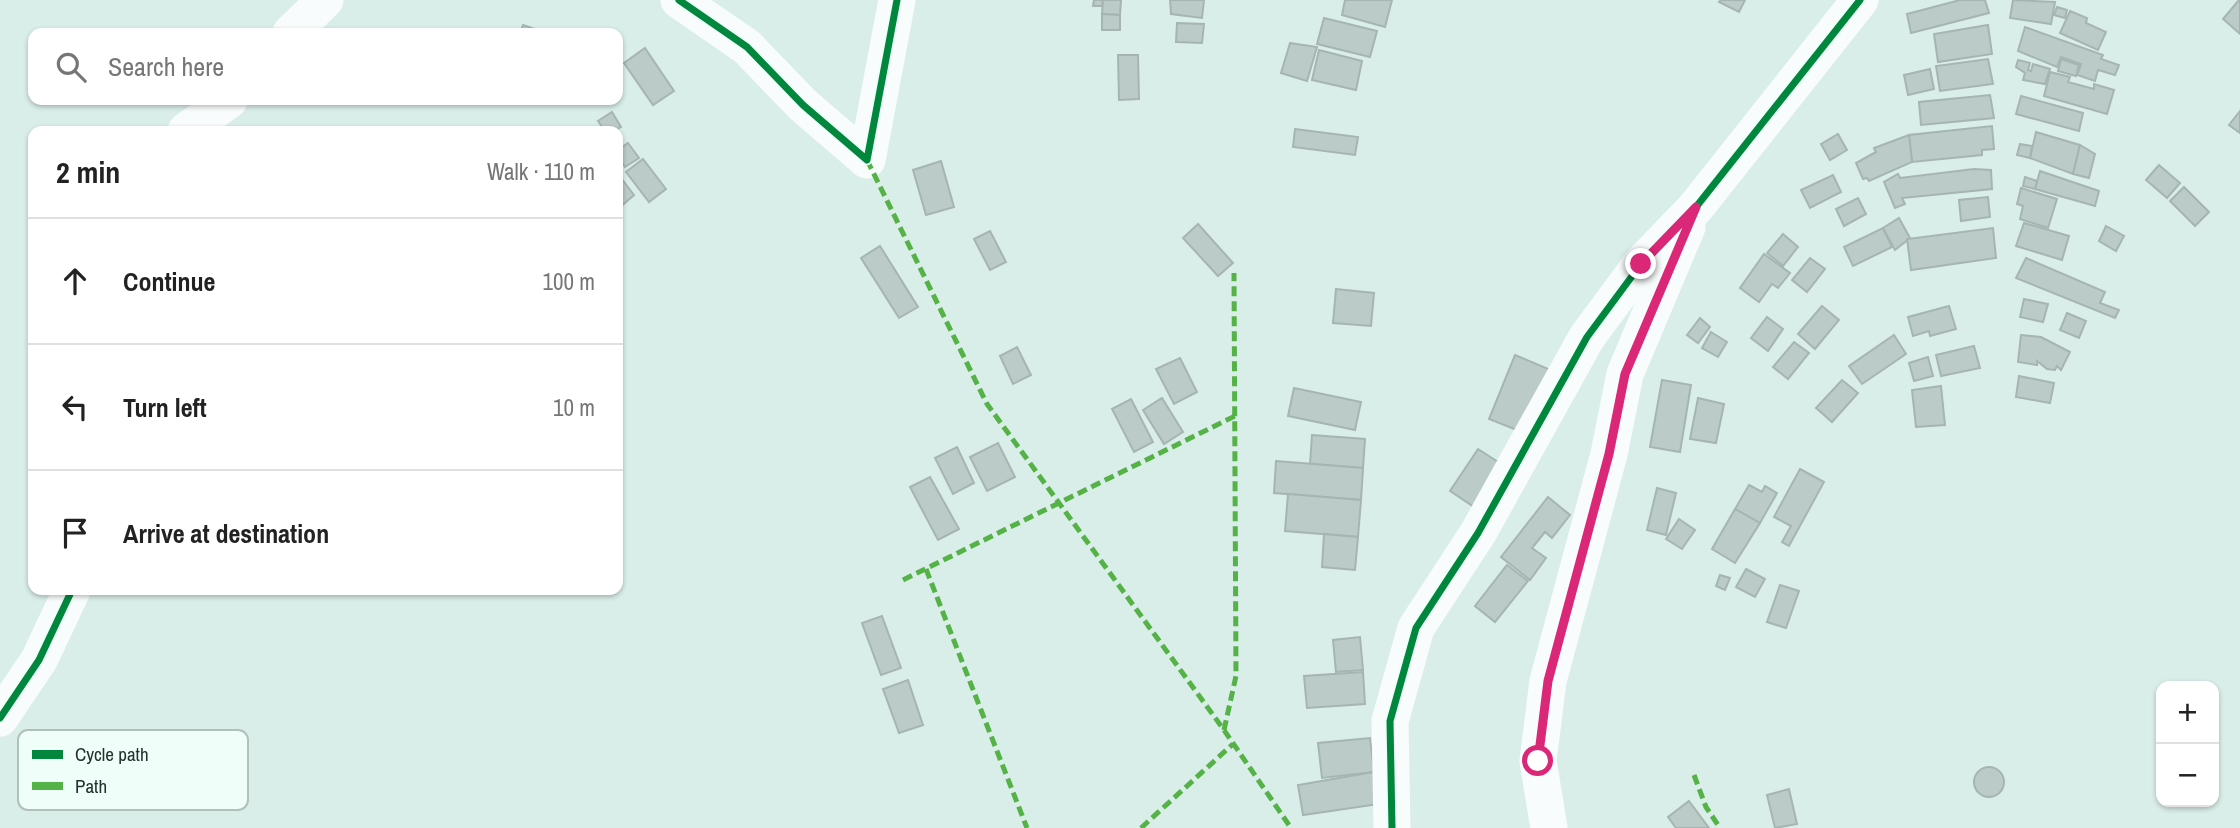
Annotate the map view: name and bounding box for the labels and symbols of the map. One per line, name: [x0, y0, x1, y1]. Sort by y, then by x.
route end: [1625, 248, 1656, 279]
legend: [18, 730, 248, 810]
text: Cycle path: [75, 741, 149, 767]
route start: [1522, 745, 1553, 776]
text: Path: [75, 773, 107, 799]

